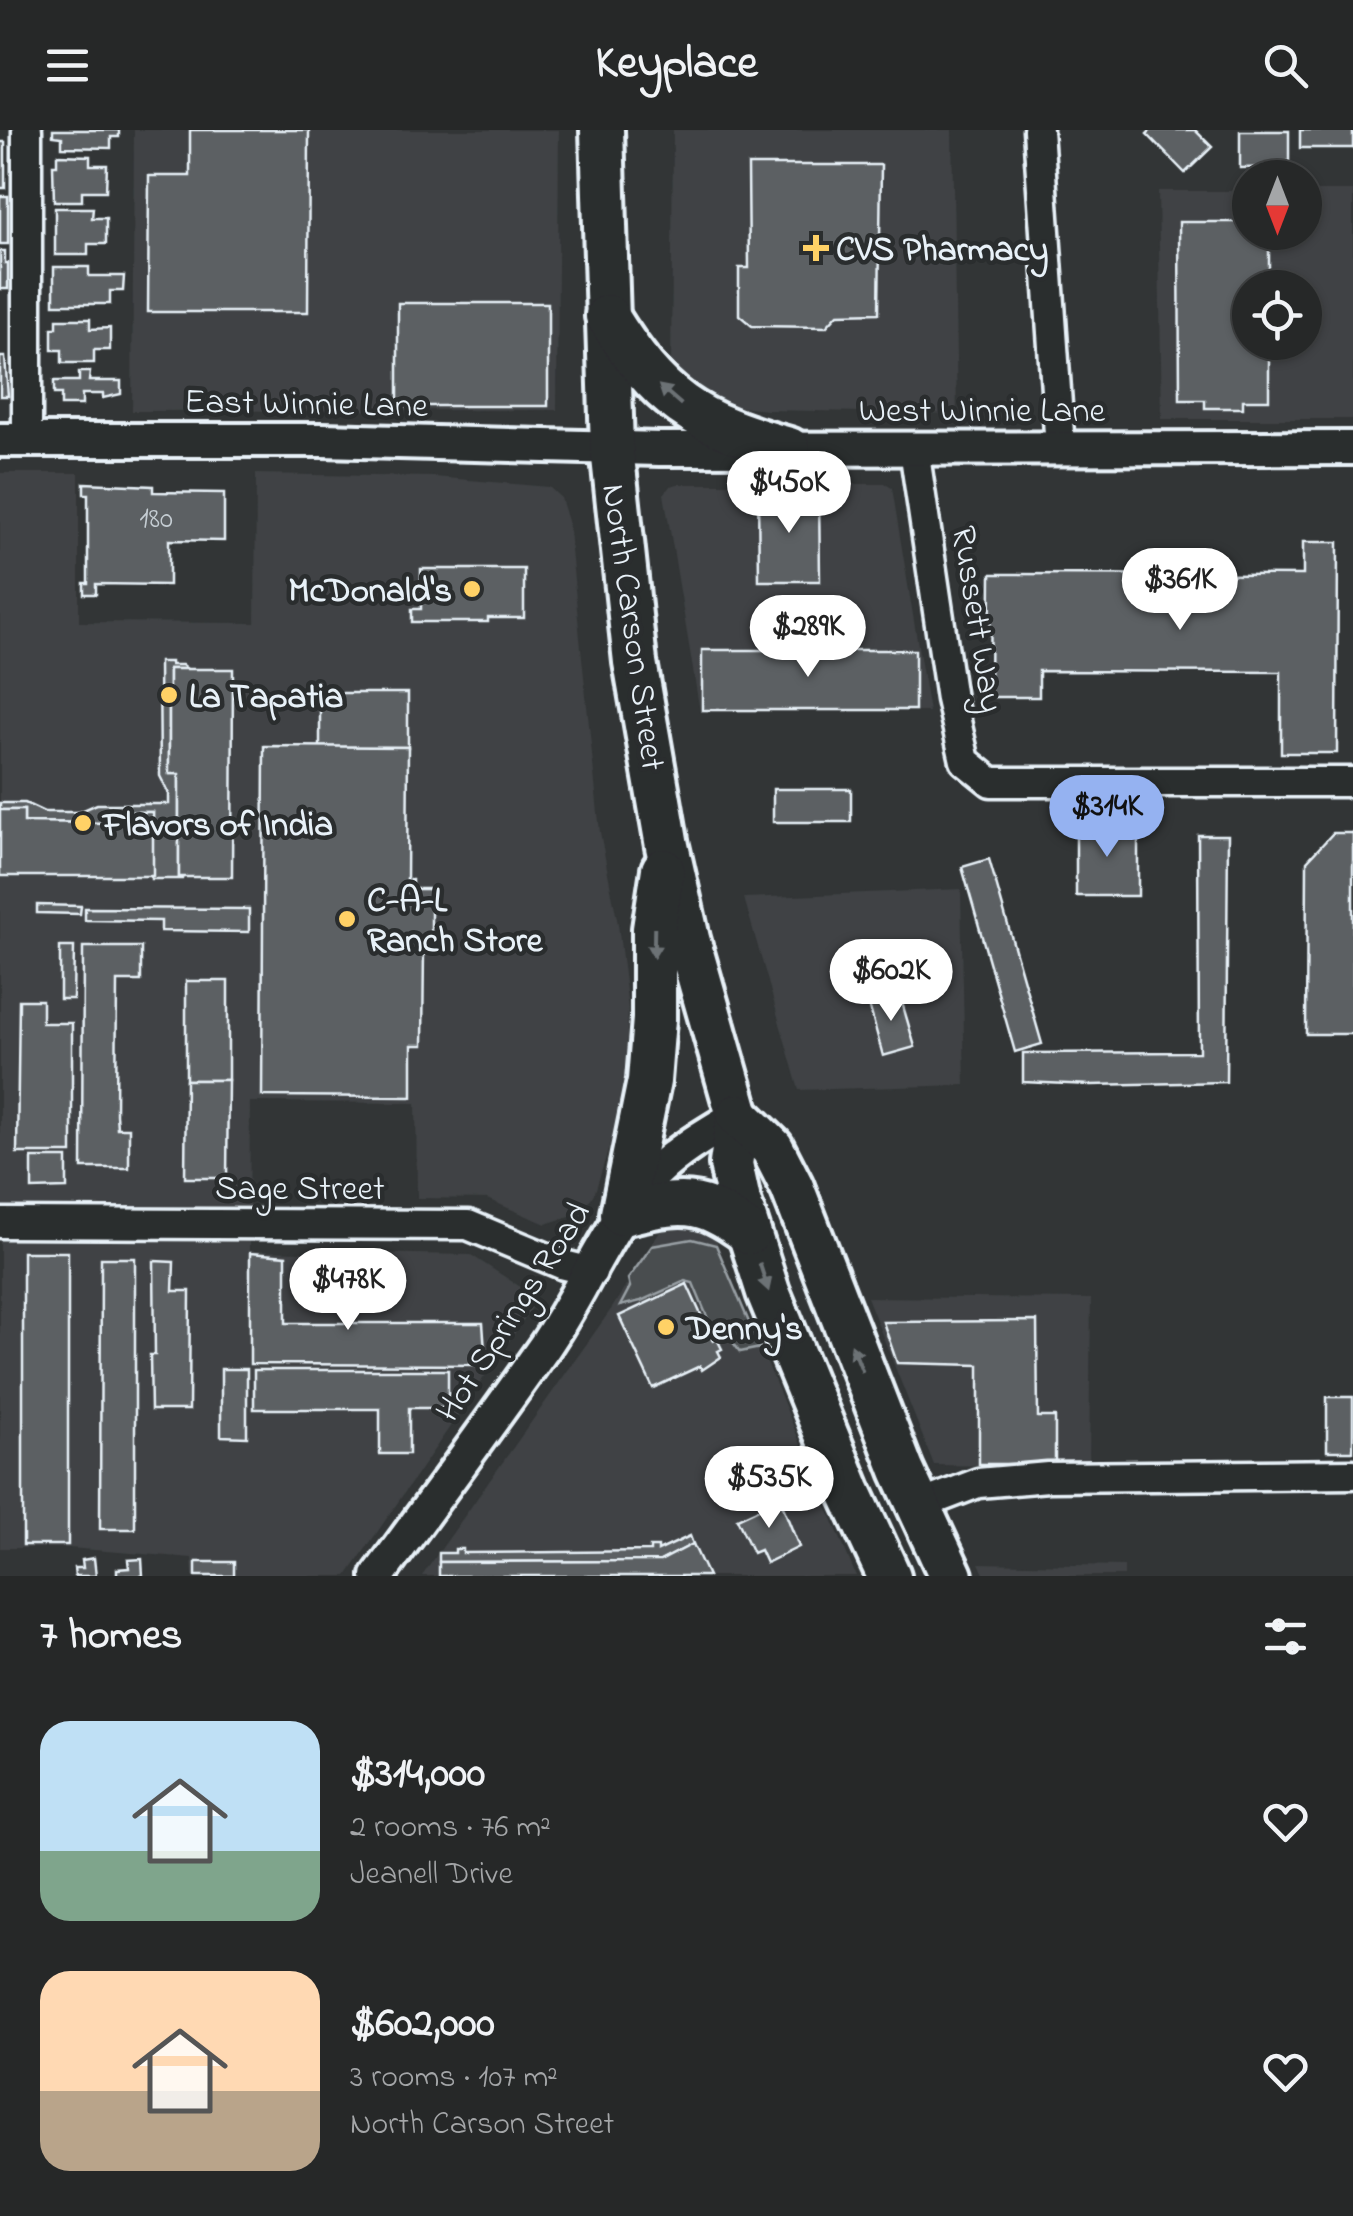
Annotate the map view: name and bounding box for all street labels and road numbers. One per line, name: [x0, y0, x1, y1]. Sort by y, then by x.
street label: East Winnie Lane: [184, 378, 429, 433]
street label: West Winnie Lane: [859, 387, 1105, 438]
street label: North Carson Street: [586, 481, 677, 774]
street label: Russett Way: [936, 523, 1015, 717]
street label: Sage Street: [215, 1165, 385, 1216]
street label: Hot Springs Road: [425, 1193, 605, 1433]

